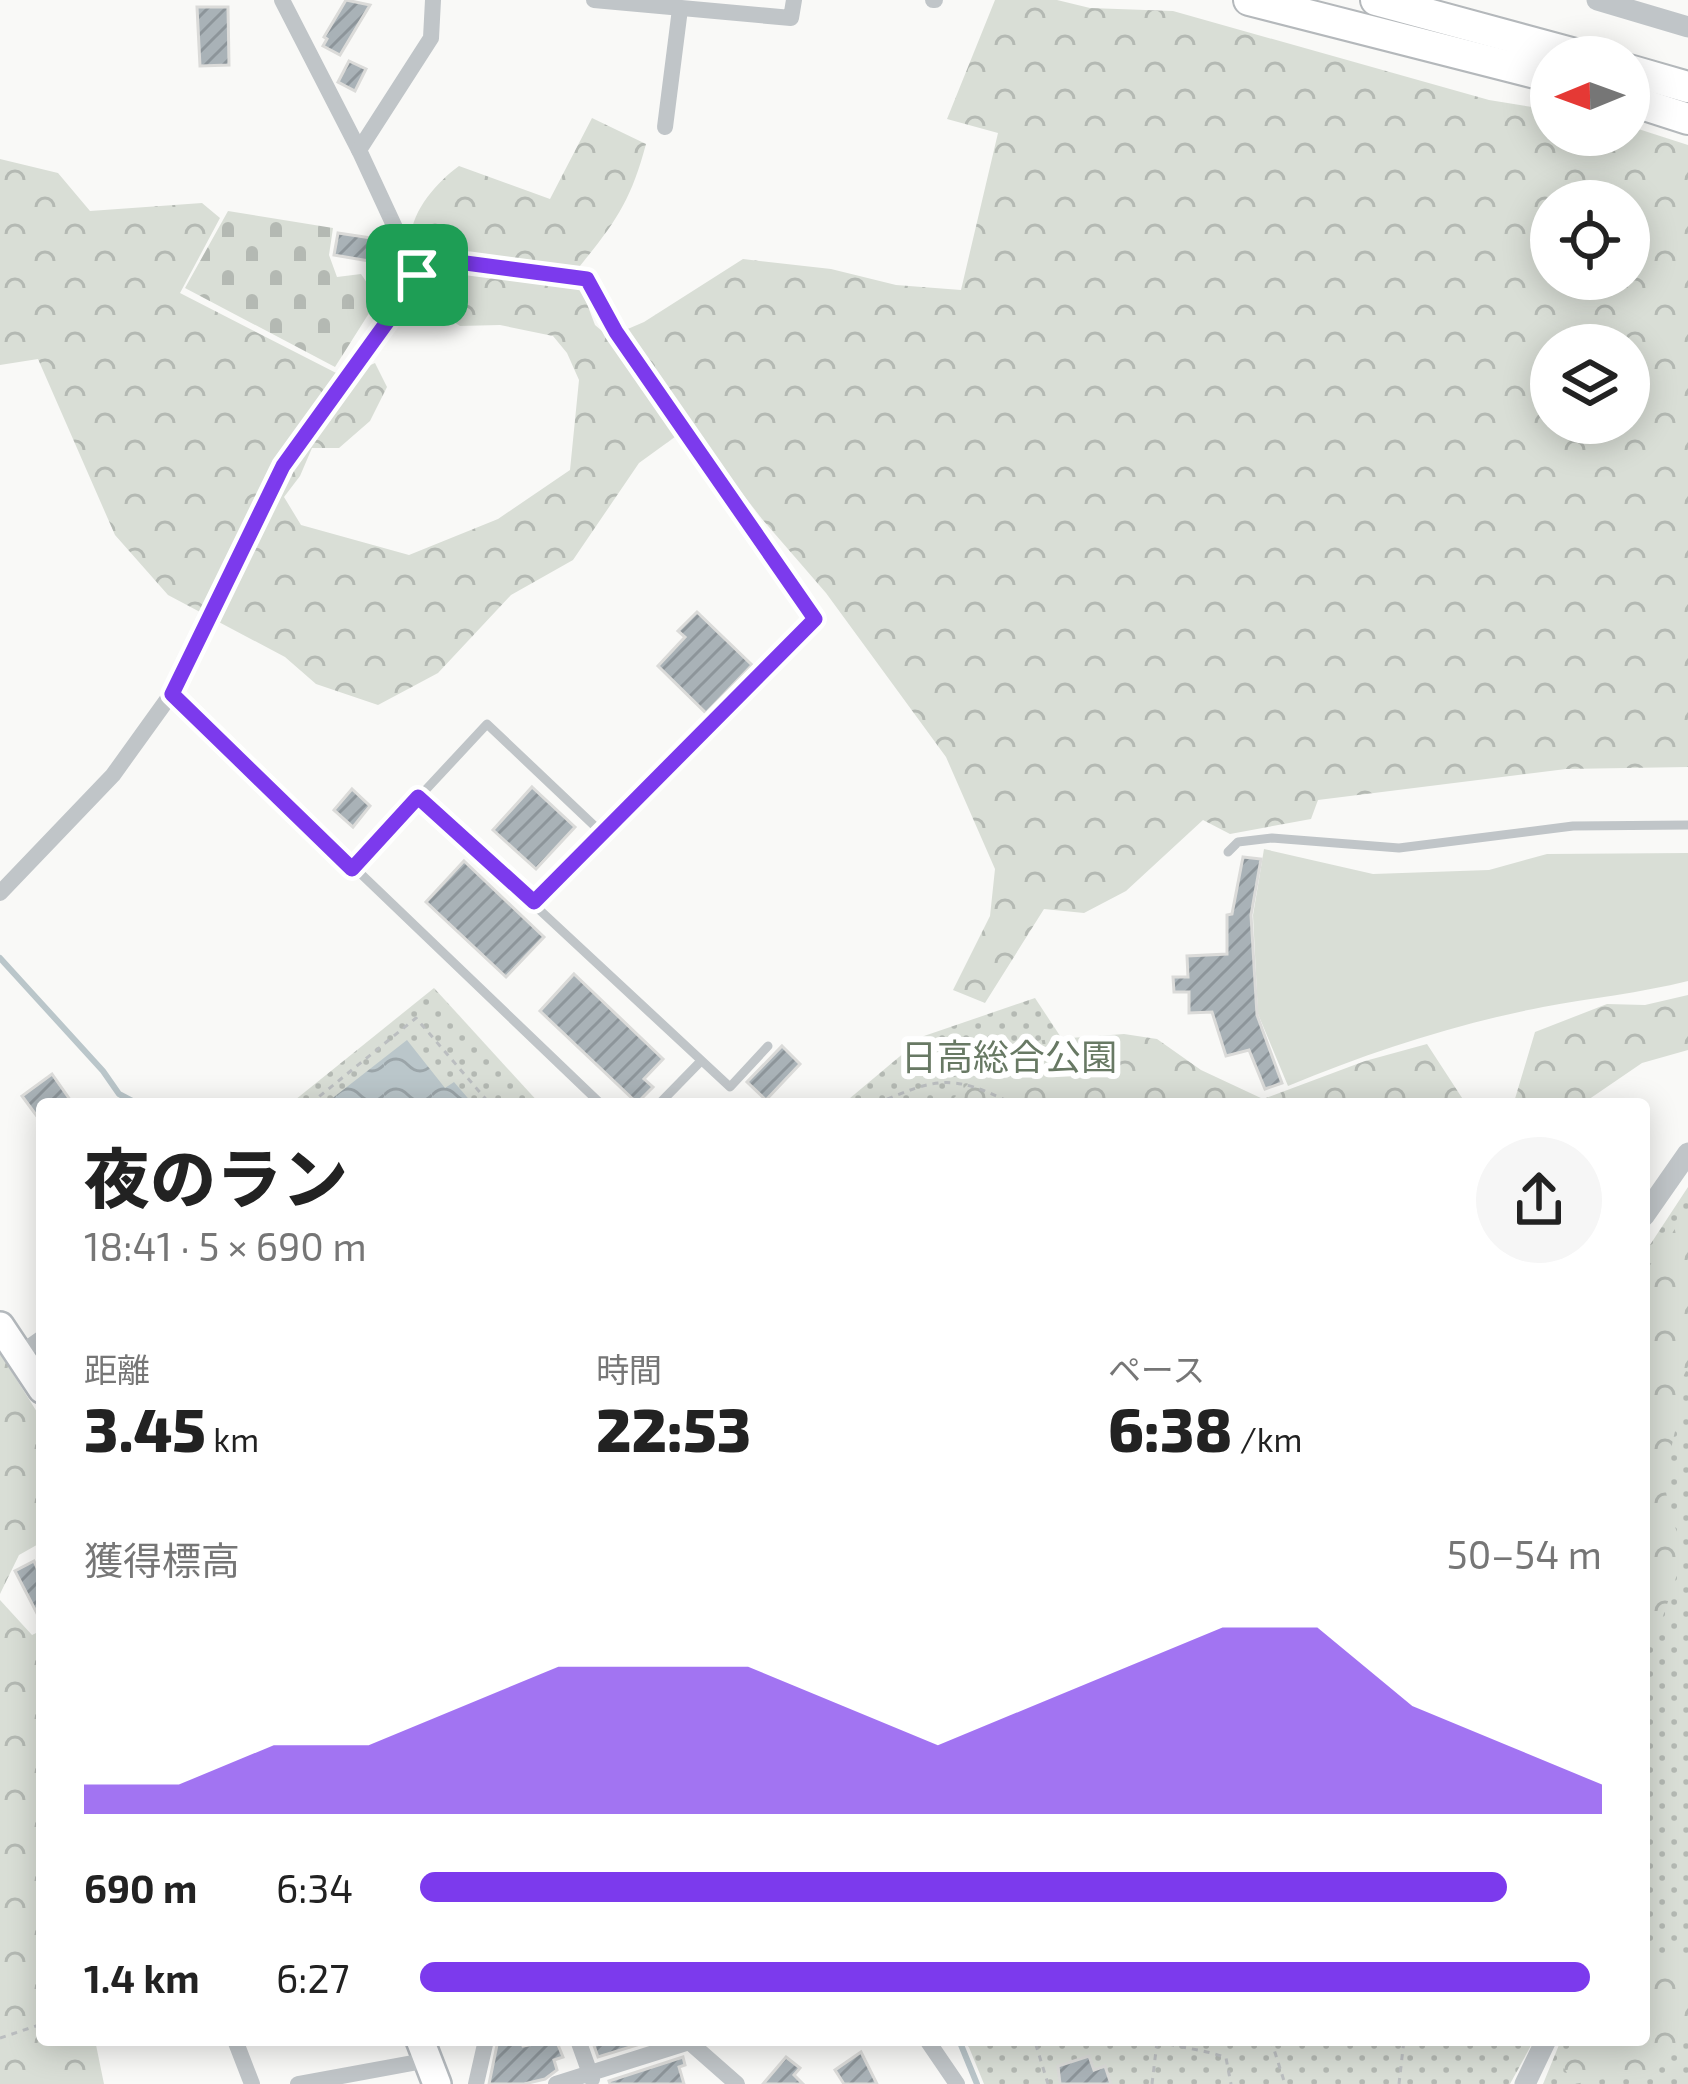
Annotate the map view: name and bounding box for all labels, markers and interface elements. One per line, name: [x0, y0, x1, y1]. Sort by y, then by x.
north arrow: [1530, 36, 1650, 156]
map controls: [1530, 36, 1650, 444]
button: locate: [1530, 180, 1650, 300]
pin: [366, 224, 468, 326]
icon: arrive: [384, 242, 450, 308]
button: layers: [1530, 324, 1650, 444]
park label: 日高総合公園: [901, 1034, 1117, 1077]
text: 夜のラン: [84, 1137, 348, 1216]
button: share: [1476, 1137, 1602, 1263]
text: 18:41 · 5 × 690 m: [84, 1222, 367, 1269]
text: 距離: [84, 1349, 150, 1389]
text: 時間: [596, 1349, 662, 1389]
text: ペース: [1108, 1349, 1205, 1389]
text: 3.45: [84, 1392, 206, 1464]
text: 22:53: [596, 1392, 751, 1464]
text: 6:38: [1108, 1392, 1232, 1464]
text: km: [206, 1419, 259, 1459]
text: /km: [1232, 1419, 1303, 1459]
text: 50–54 m: [1447, 1530, 1602, 1577]
text: 獲得標高: [84, 1536, 240, 1583]
text: 690 m: [84, 1864, 197, 1911]
text: 6:34: [276, 1864, 353, 1911]
text: 1.4 km: [84, 1954, 200, 2001]
text: 6:27: [276, 1954, 349, 2001]

